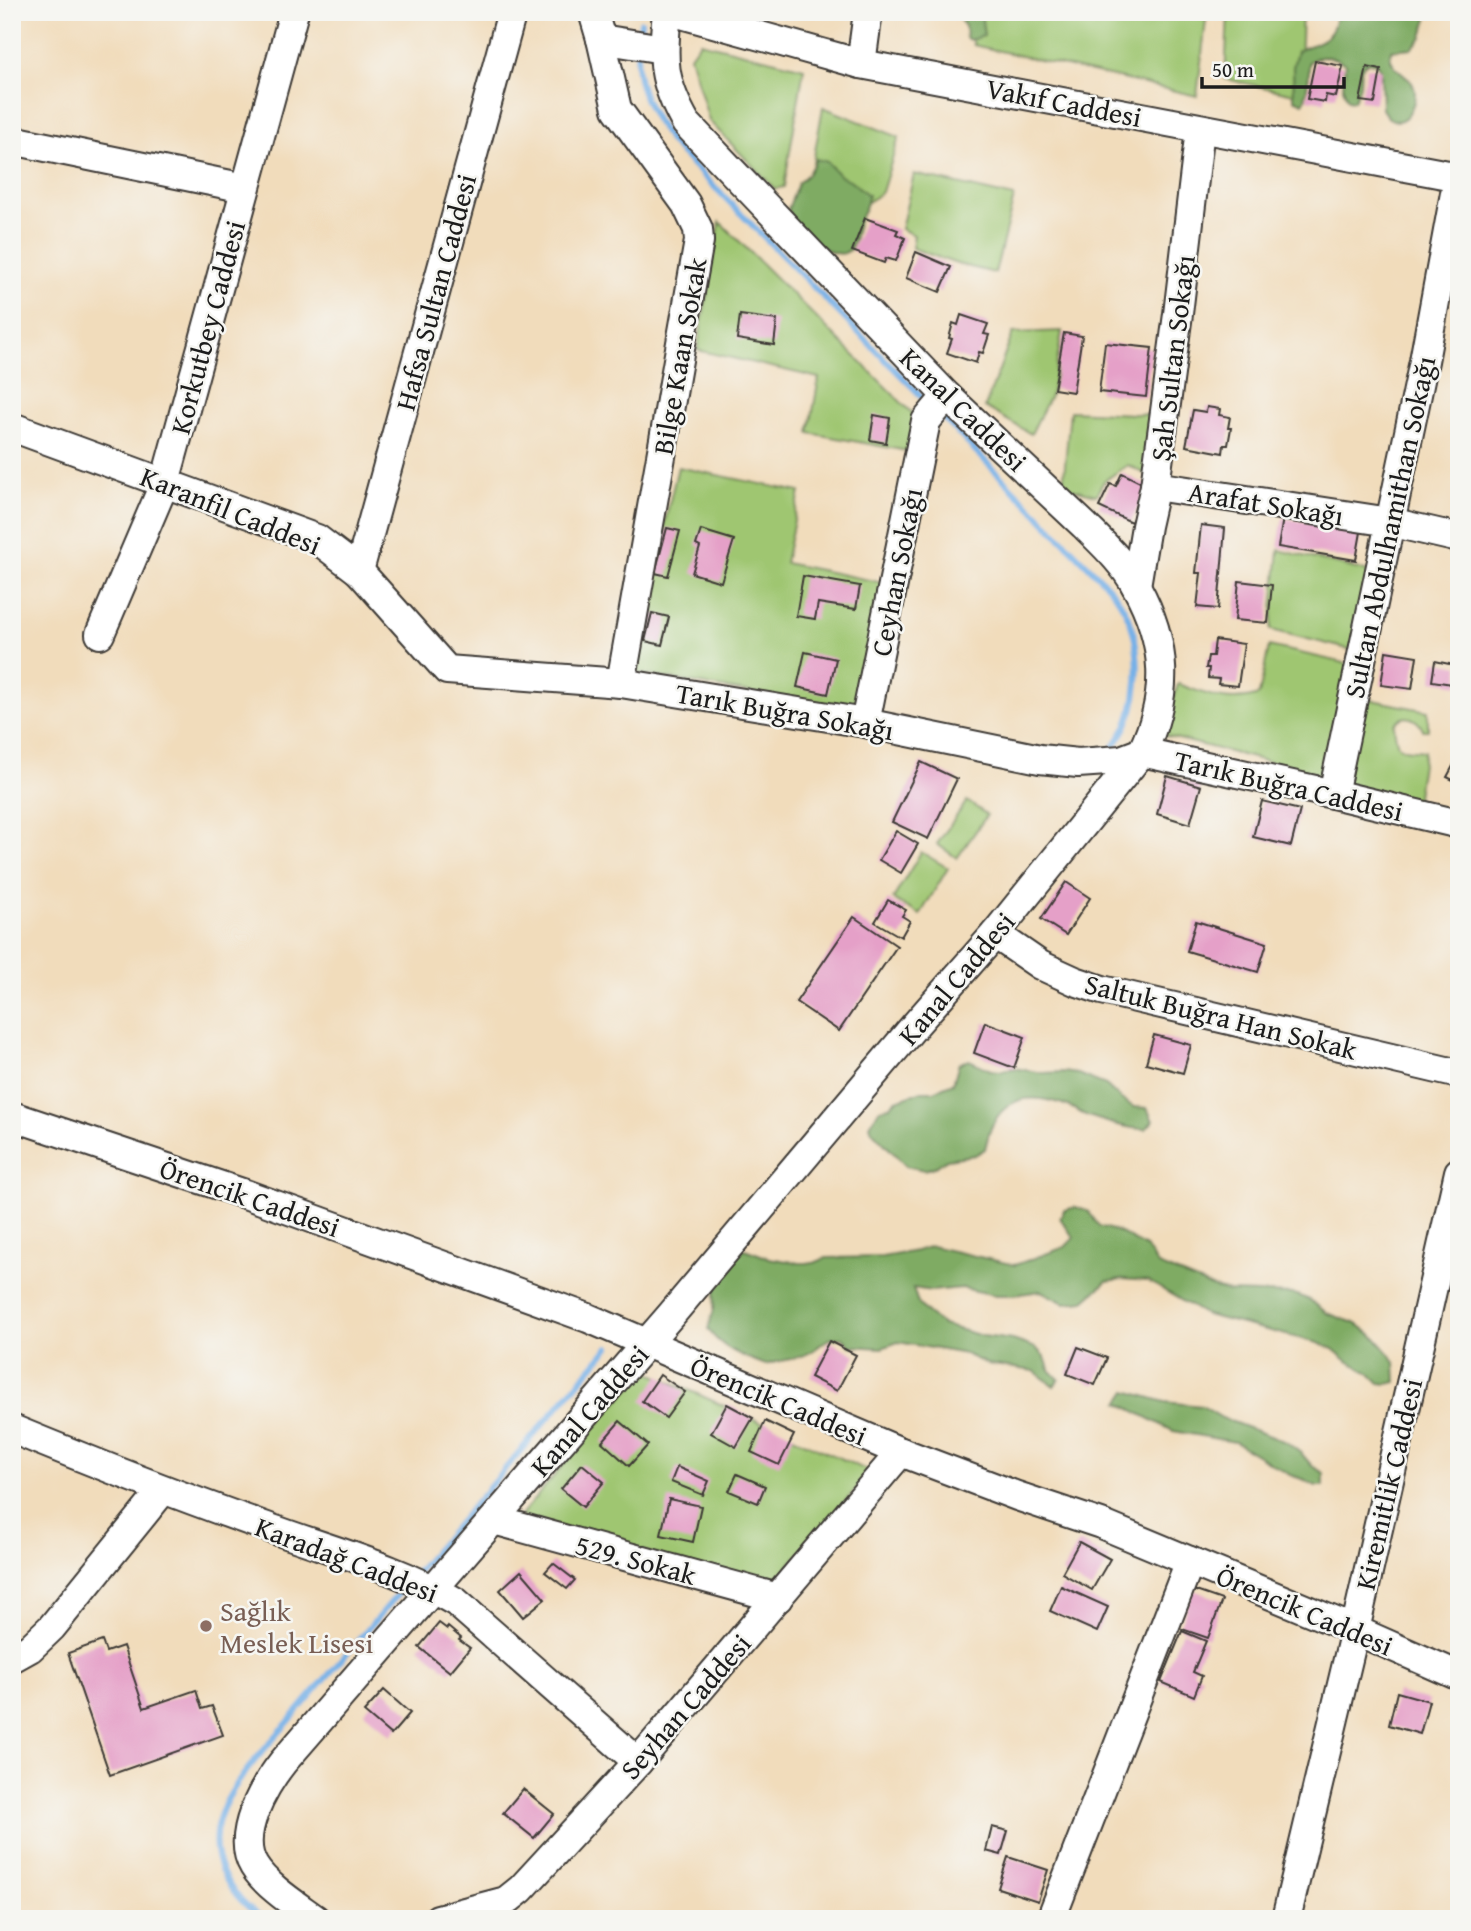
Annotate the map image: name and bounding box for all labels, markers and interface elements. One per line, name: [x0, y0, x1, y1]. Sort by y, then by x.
scale bar: [1202, 46, 1343, 90]
text: 50 m: [1212, 54, 1254, 85]
street label: Vakıf Caddesi: [983, 67, 1145, 137]
street label: Hafsa Sultan Caddesi: [384, 169, 486, 415]
street label: Korkutbey Caddesi: [159, 215, 255, 438]
street label: Şah Sultan Sokağı: [1139, 252, 1205, 464]
street label: Bilge Kaan Sokak: [641, 253, 717, 458]
street label: Kanal Caddesi: [891, 338, 1037, 481]
street label: Sultan Abdulhamithan Sokağı: [1333, 352, 1445, 702]
street label: Karanfil Caddesi: [135, 455, 328, 565]
street label: Arafat Sokağı: [1185, 470, 1347, 536]
street label: Ceyhan Sokağı: [860, 484, 932, 660]
street label: Tarık Buğra Sokağı: [673, 672, 897, 750]
street label: Tarık Buğra Caddesi: [1171, 739, 1408, 831]
street label: Kanal Caddesi: [888, 902, 1024, 1054]
street label: Saltuk Buğra Han Sokak: [1081, 962, 1362, 1070]
street label: Örencik Caddesi: [154, 1147, 346, 1247]
street label: Kanal Caddesi: [520, 1335, 658, 1485]
street label: Örencik Caddesi: [684, 1344, 874, 1456]
street label: Kiremitlik Caddesi: [1344, 1374, 1432, 1594]
street label: Karadağ Caddesi: [250, 1505, 445, 1613]
street label: 529. Sokak: [571, 1523, 701, 1595]
street label: Örencik Caddesi: [1210, 1554, 1400, 1666]
place label: Sağlık Meslek Lisesi: [220, 1590, 373, 1663]
marker: Sağlık Meslek Lisesi: [198, 1618, 214, 1634]
street label: Seyhan Caddesi: [610, 1624, 760, 1788]

